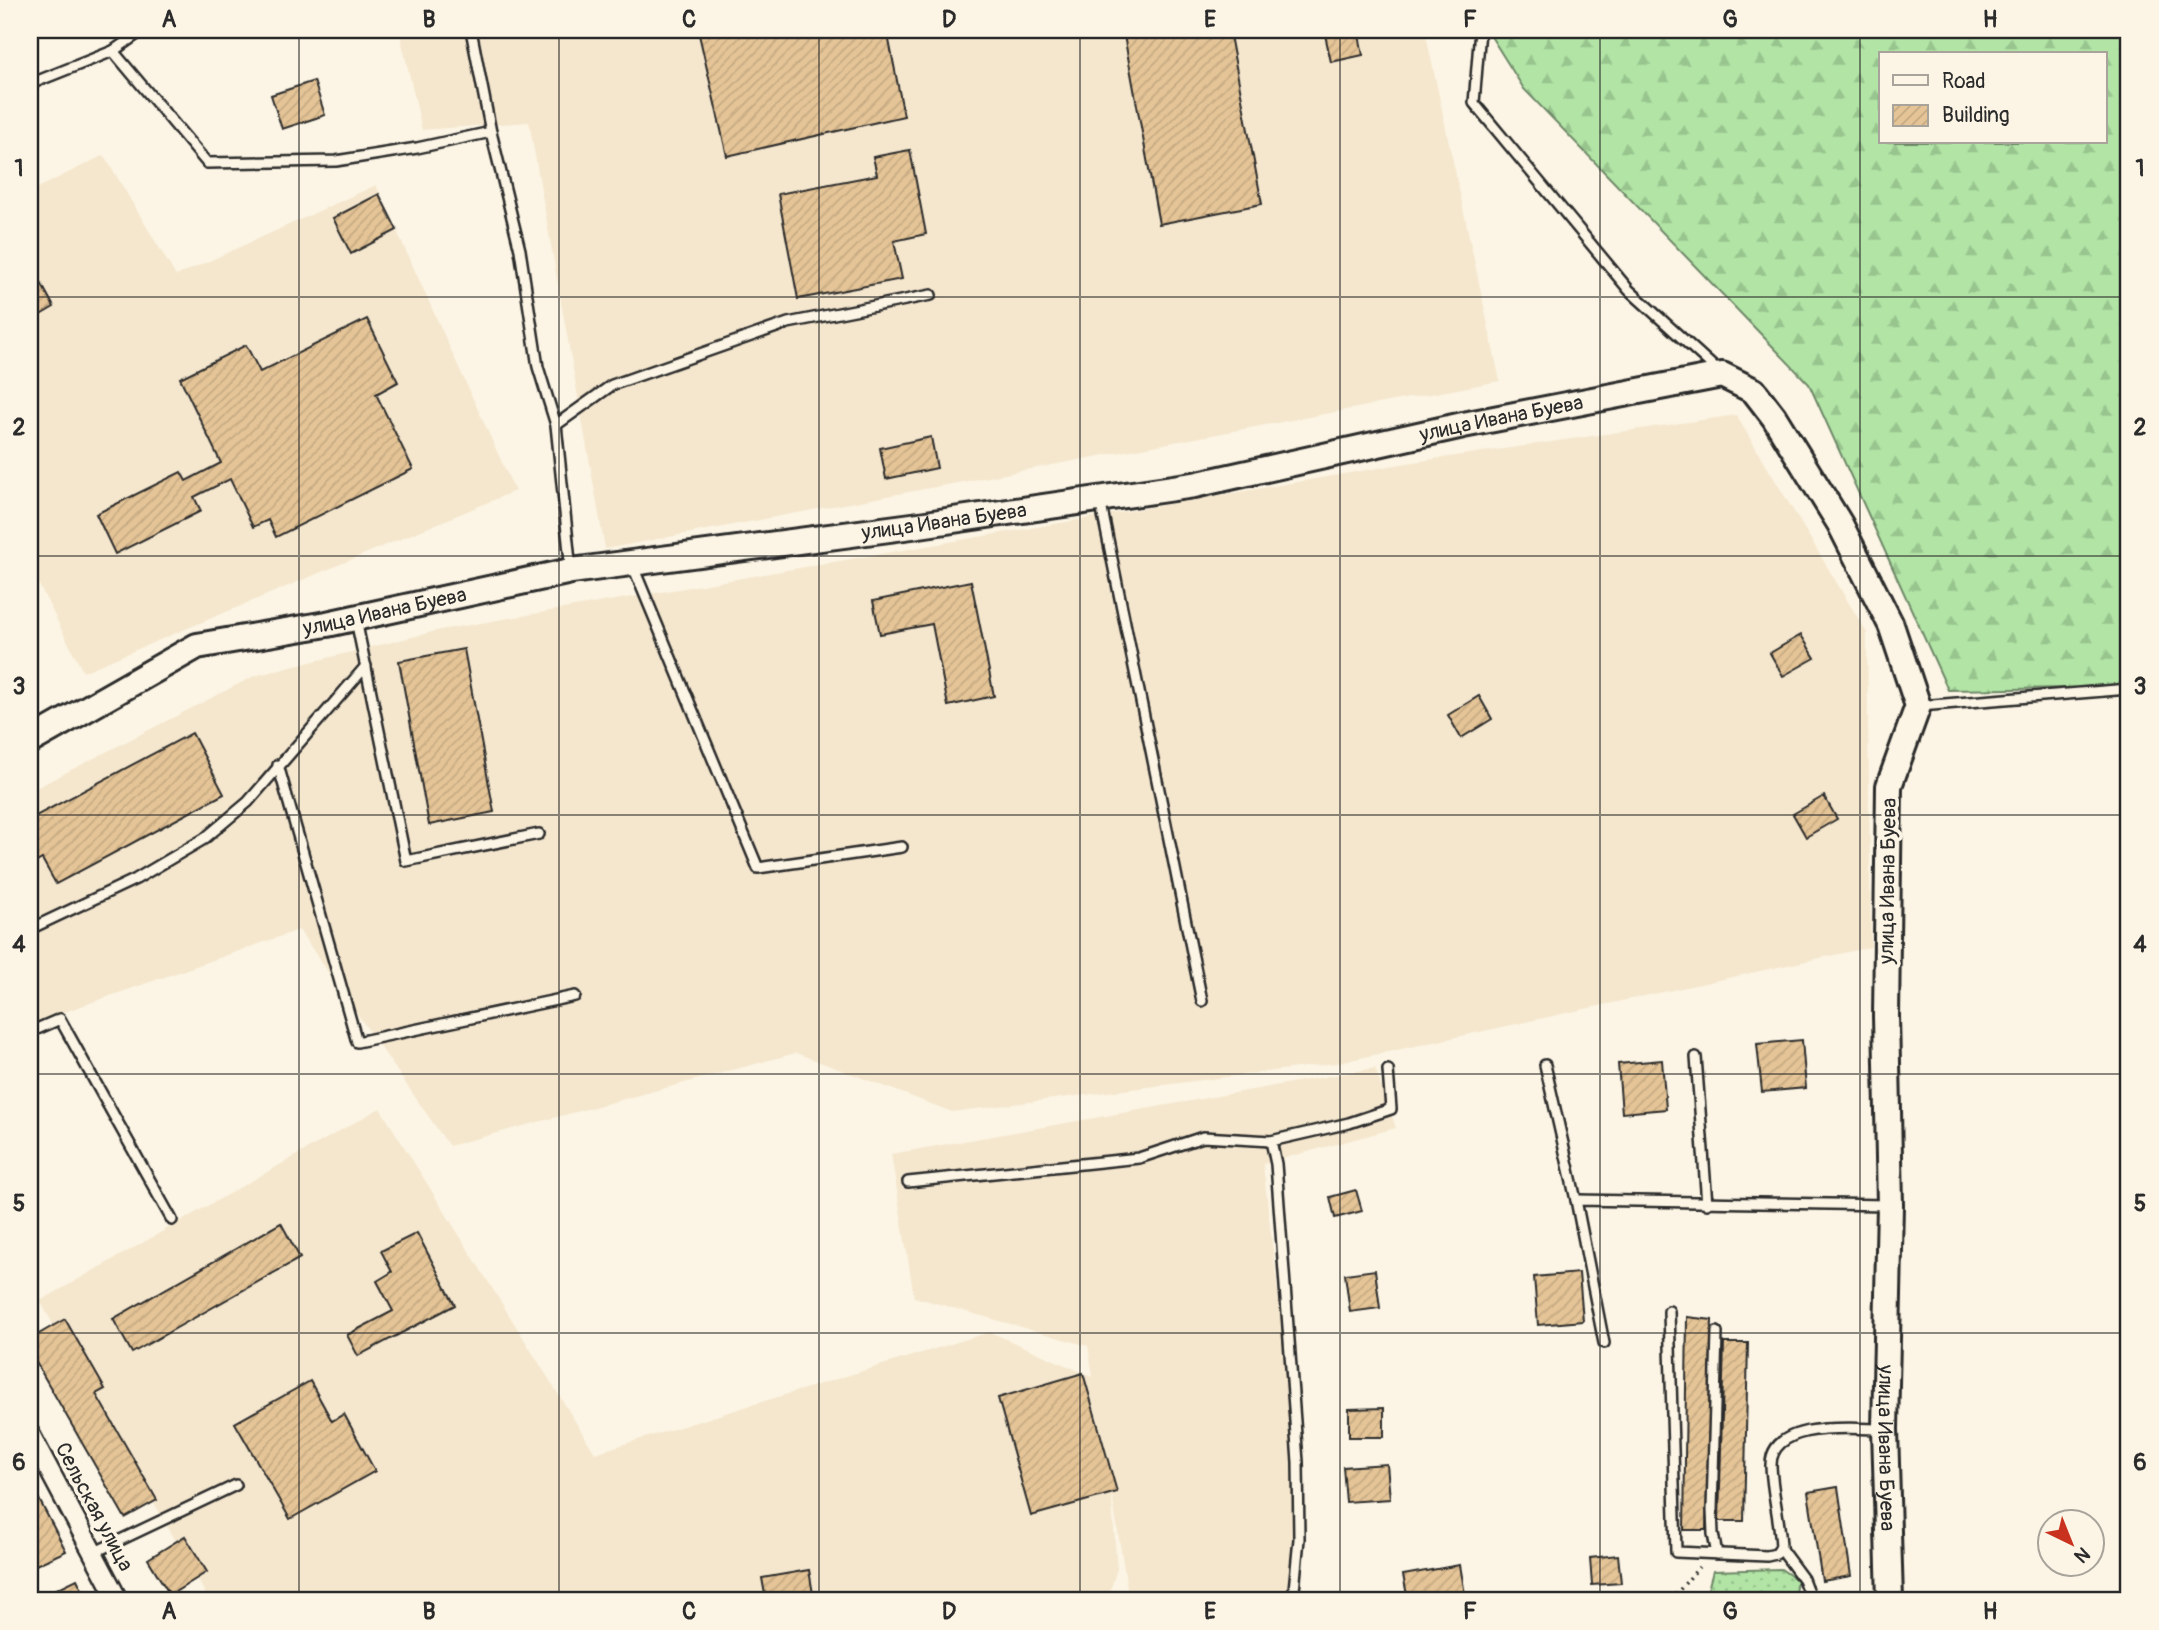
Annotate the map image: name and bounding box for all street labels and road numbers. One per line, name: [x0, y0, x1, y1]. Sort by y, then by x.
street label: улица Ивана Буева: [1416, 389, 1585, 448]
street label: улица Ивана Буева: [859, 496, 1028, 546]
street label: улица Ивана Буева: [300, 581, 469, 642]
street label: улица Ивана Буева: [1873, 798, 1903, 965]
street label: улица Ивана Буева: [1871, 1363, 1901, 1532]
street label: Сельская улица: [49, 1438, 139, 1576]

